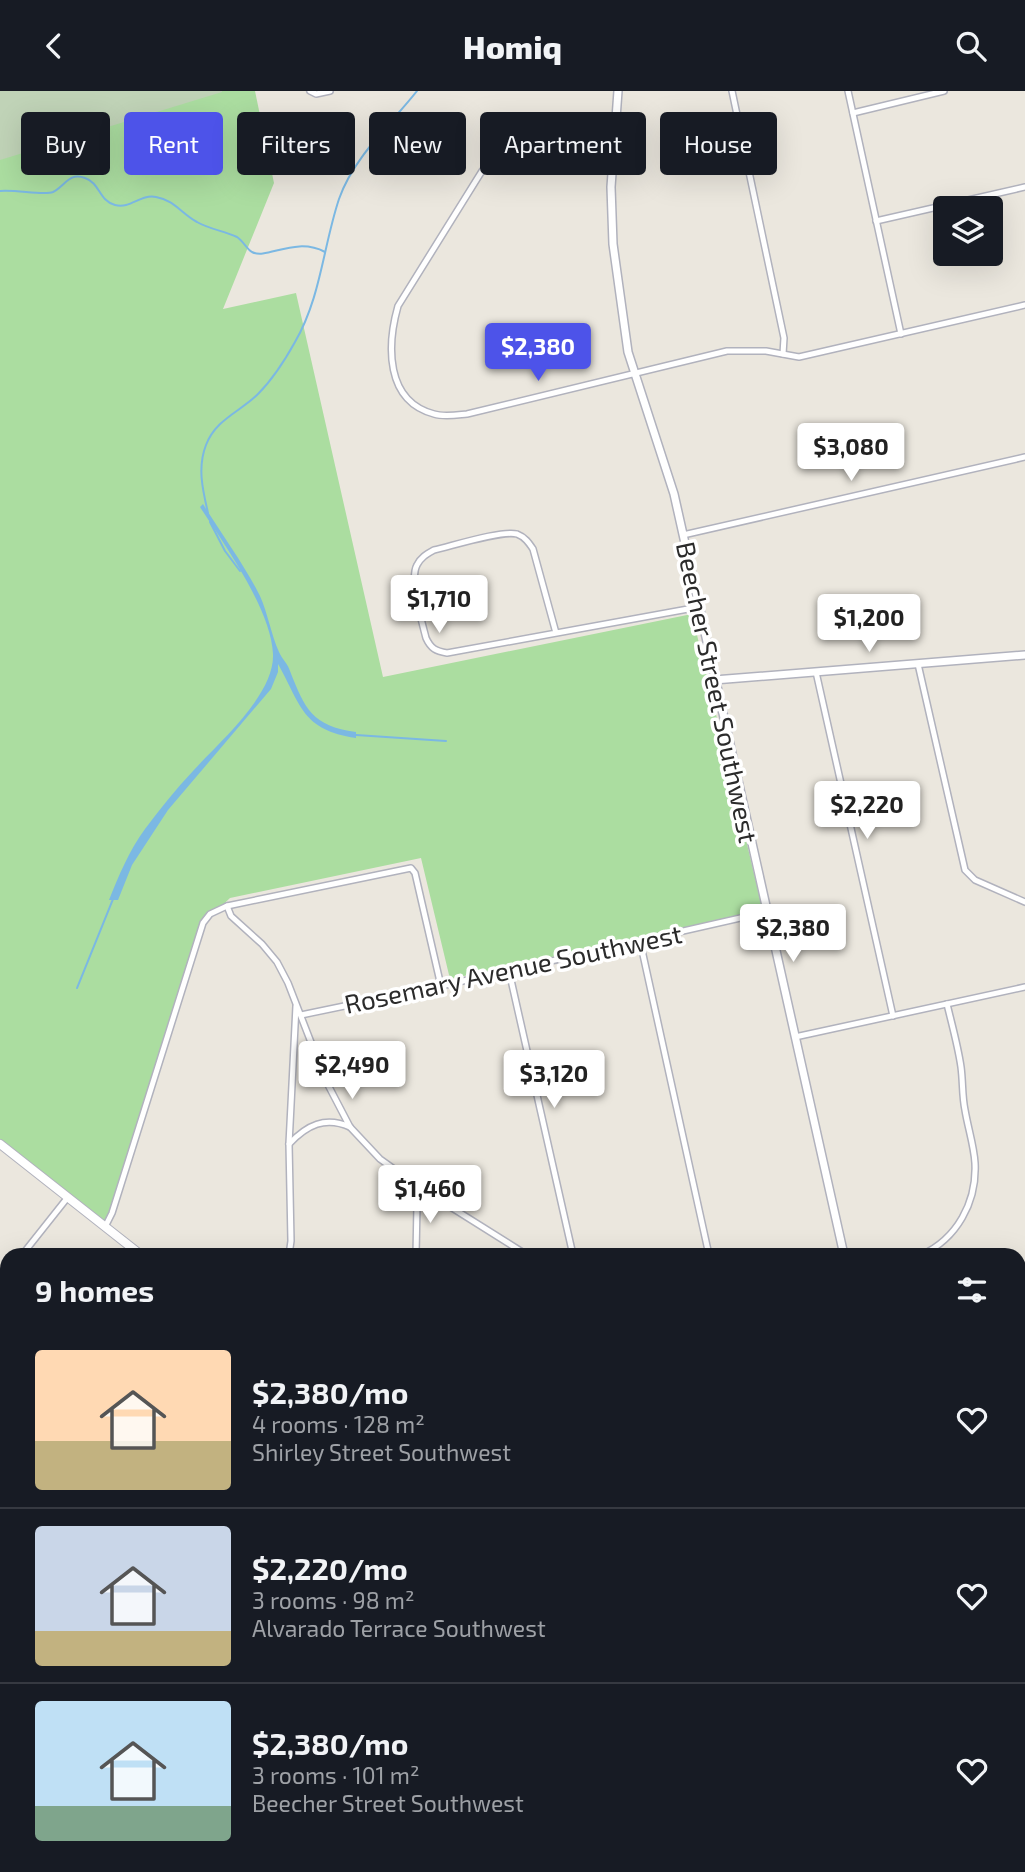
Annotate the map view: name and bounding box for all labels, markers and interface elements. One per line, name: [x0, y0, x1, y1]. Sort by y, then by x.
icon: back: [35, 27, 73, 65]
text: Homiq: [463, 27, 562, 65]
icon: search: [952, 27, 990, 65]
chip: Buy: [21, 112, 110, 175]
chip: Rent: [124, 112, 223, 175]
chip: Filters: [237, 112, 355, 175]
chip: New: [369, 112, 466, 175]
chip: Apartment: [480, 112, 646, 175]
chip: House: [660, 112, 777, 175]
map controls: [933, 196, 1003, 266]
button: layers: [933, 196, 1003, 266]
pin: $2,380: [481, 323, 595, 383]
text: $2,380: [501, 332, 575, 360]
pin: $3,080: [794, 423, 908, 483]
text: $3,080: [813, 432, 889, 460]
street label: Beecher Street Southwest: [671, 539, 765, 846]
pin: $1,710: [382, 575, 496, 635]
text: $1,710: [407, 584, 471, 612]
pin: $1,200: [812, 595, 926, 654]
text: $1,200: [833, 603, 905, 631]
pin: $2,220: [810, 781, 924, 841]
text: $2,220: [830, 790, 904, 818]
pin: $2,380: [736, 905, 850, 964]
text: $2,380: [756, 913, 830, 941]
street label: Rosemary Avenue Southwest: [341, 917, 685, 1019]
pin: $2,490: [295, 1041, 409, 1101]
text: $2,490: [315, 1050, 389, 1078]
pin: $3,120: [497, 1051, 611, 1110]
text: $3,120: [520, 1059, 588, 1087]
pin: $1,460: [373, 1165, 487, 1225]
text: $1,460: [394, 1174, 466, 1202]
icon: filters: [953, 1271, 991, 1309]
text: 9 homes: [35, 1272, 154, 1308]
text: $2,380/mo: [252, 1374, 408, 1410]
icon: home: [91, 1378, 175, 1462]
icon: heart: [953, 1401, 991, 1439]
text: 4 rooms · 128 m²: [252, 1410, 425, 1438]
text: Shirley Street Southwest: [252, 1438, 511, 1466]
text: $2,220/mo: [252, 1550, 408, 1586]
icon: home: [91, 1554, 175, 1638]
icon: heart: [953, 1577, 991, 1615]
text: 3 rooms · 98 m²: [252, 1586, 414, 1614]
text: Alvarado Terrace Southwest: [252, 1614, 546, 1642]
text: $2,380/mo: [252, 1725, 408, 1761]
icon: home: [91, 1729, 175, 1813]
icon: heart: [953, 1752, 991, 1790]
text: 3 rooms · 101 m²: [252, 1761, 419, 1789]
text: Beecher Street Southwest: [252, 1789, 524, 1817]

